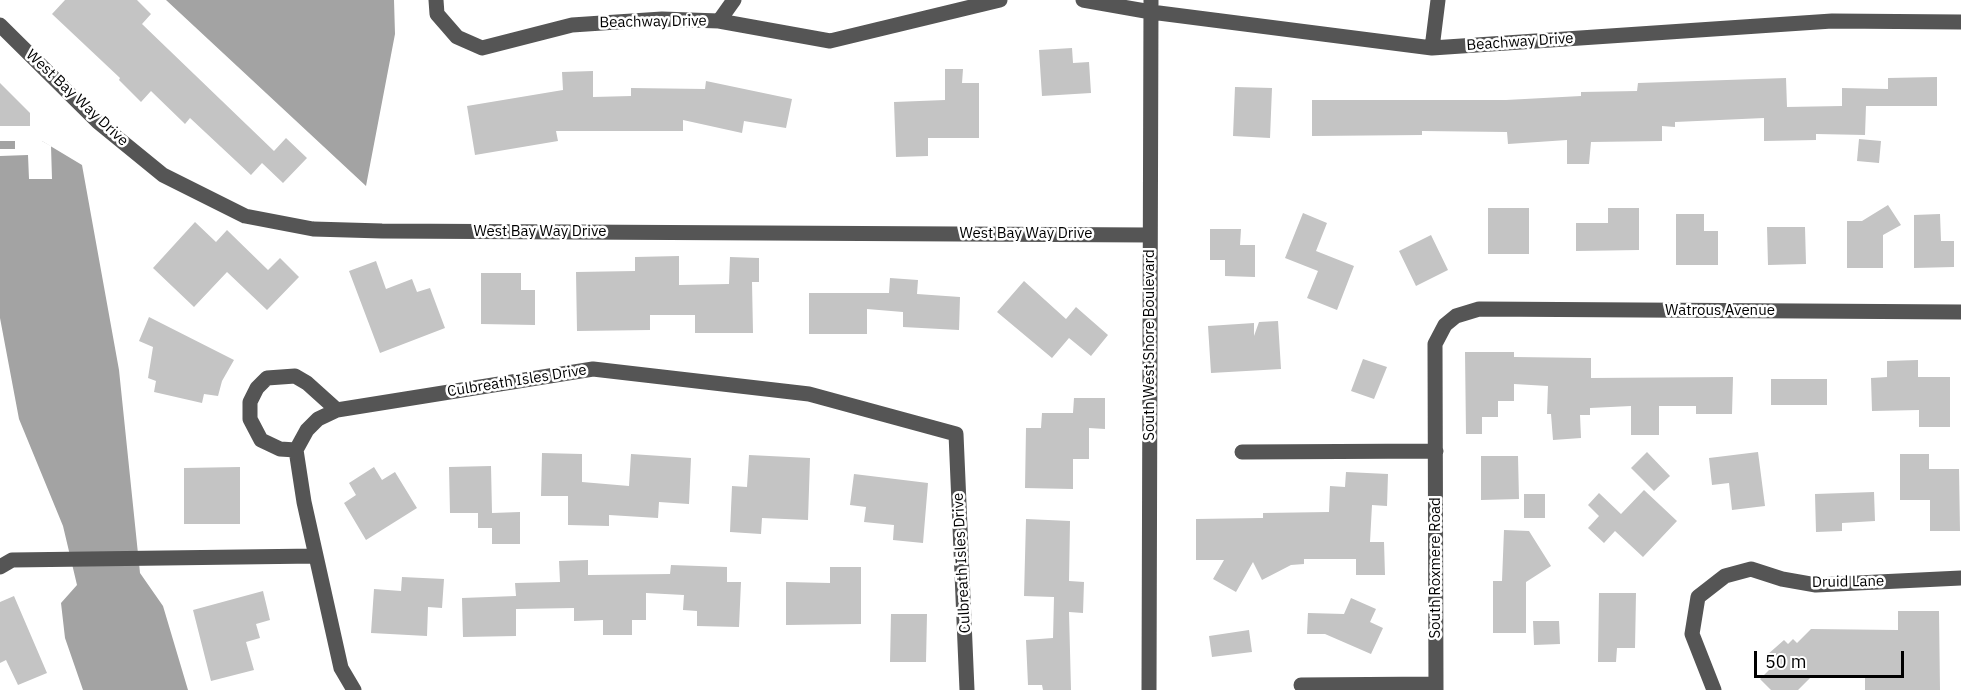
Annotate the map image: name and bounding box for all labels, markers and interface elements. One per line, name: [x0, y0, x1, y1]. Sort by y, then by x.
street label: Beachway Drive: [599, 12, 707, 32]
street label: Beachway Drive: [1466, 29, 1574, 55]
street label: West Bay Way Drive: [22, 46, 132, 150]
street label: West Bay Way Drive: [473, 223, 607, 241]
street label: West Bay Way Drive: [959, 225, 1093, 243]
street label: South West Shore Boulevard: [1141, 249, 1159, 441]
street label: Watrous Avenue: [1665, 302, 1775, 320]
street label: Culbreath Isles Drive: [446, 361, 588, 401]
street label: Culbreath Isles Drive: [949, 492, 975, 634]
street label: South Roxmere Road: [1427, 497, 1445, 639]
street label: Druid Lane: [1812, 572, 1884, 592]
scale bar: [1757, 639, 1907, 677]
text: 50 m: [1765, 650, 1807, 673]

